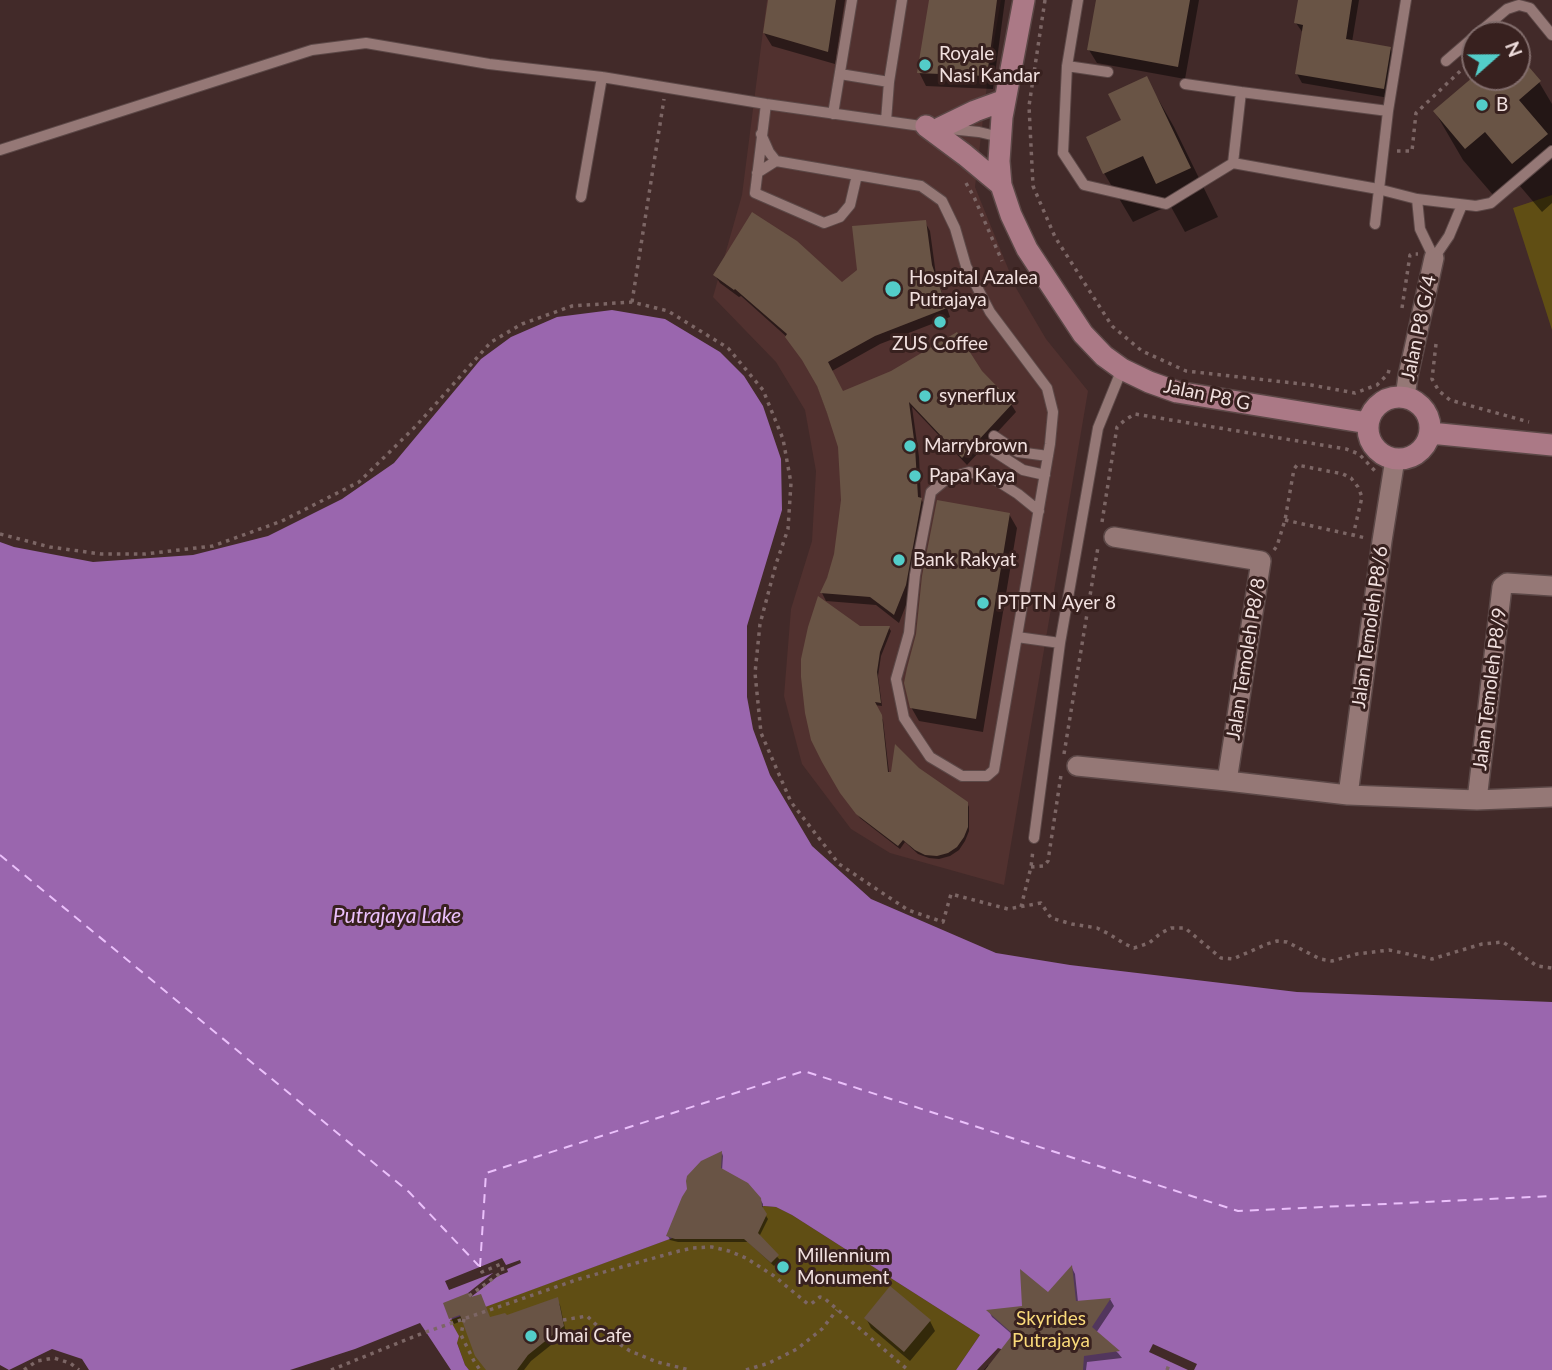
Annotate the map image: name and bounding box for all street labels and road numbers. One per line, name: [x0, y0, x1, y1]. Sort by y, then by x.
street label: Jalan P8 G/4: [1397, 273, 1441, 383]
street label: Jalan P8 G: [1162, 375, 1252, 415]
street label: Jalan Temoleh P8/6: [1347, 544, 1393, 710]
street label: Jalan Temoleh P8/8: [1222, 576, 1270, 742]
street label: Jalan Temoleh P8/9: [1469, 606, 1511, 772]

